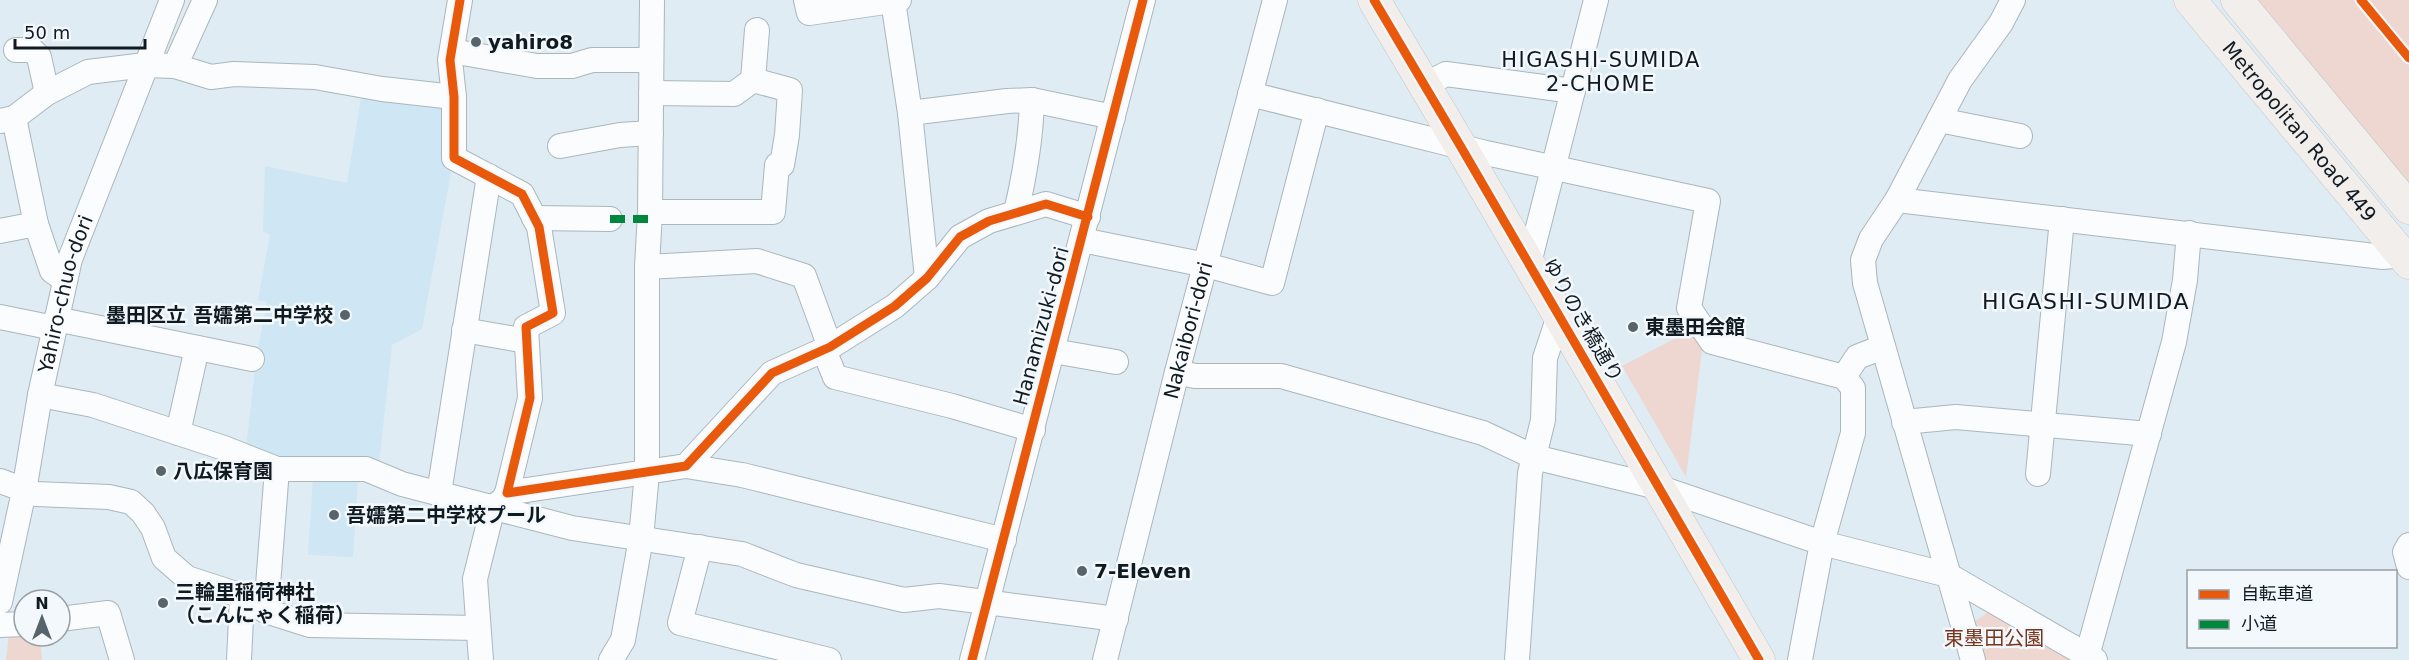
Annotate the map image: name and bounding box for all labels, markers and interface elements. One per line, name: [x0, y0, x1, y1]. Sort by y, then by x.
scale bar: [15, 12, 146, 50]
text: 50 m: [24, 22, 70, 43]
place label: yahiro8: [488, 30, 573, 54]
marker: yahiro8: [469, 35, 483, 49]
street label: Metropolitan Road 449: [2217, 36, 2381, 226]
district label: HIGASHI-SUMIDA 2-CHOME: [1501, 48, 1701, 96]
street label: Yahiro-chuo-dori: [33, 212, 98, 376]
street label: Hanamizuki-dori: [1008, 244, 1074, 408]
street label: ゆりのき橋通り: [1538, 254, 1628, 386]
street label: Nakaibori-dori: [1159, 259, 1218, 401]
district label: HIGASHI-SUMIDA: [1982, 289, 2190, 314]
place label: 墨田区立 吾嬬第二中学校: [106, 303, 333, 327]
marker: 墨田区立 吾嬬第二中学校: [338, 308, 352, 322]
place label: 東墨田会館: [1645, 315, 1745, 339]
marker: 東墨田会館: [1626, 320, 1640, 334]
place label: 八広保育園: [173, 459, 273, 483]
marker: 八広保育園: [154, 464, 168, 478]
place label: 吾嬬第二中学校プール: [346, 503, 546, 527]
marker: 吾嬬第二中学校プール: [327, 508, 341, 522]
place label: 7-Eleven: [1094, 559, 1191, 583]
marker: 7-Eleven: [1075, 564, 1089, 578]
legend: [2187, 570, 2397, 648]
place label: 三輪里稲荷神社 （こんにゃく稲荷）: [175, 580, 355, 627]
text: 自転車道: [2241, 583, 2313, 604]
north arrow: [12, 588, 72, 648]
text: N: [35, 594, 49, 613]
marker: 三輪里稲荷神社 （こんにゃく稲荷）: [156, 596, 170, 610]
text: 小道: [2241, 613, 2277, 634]
park label: 東墨田公園: [1944, 626, 2044, 650]

